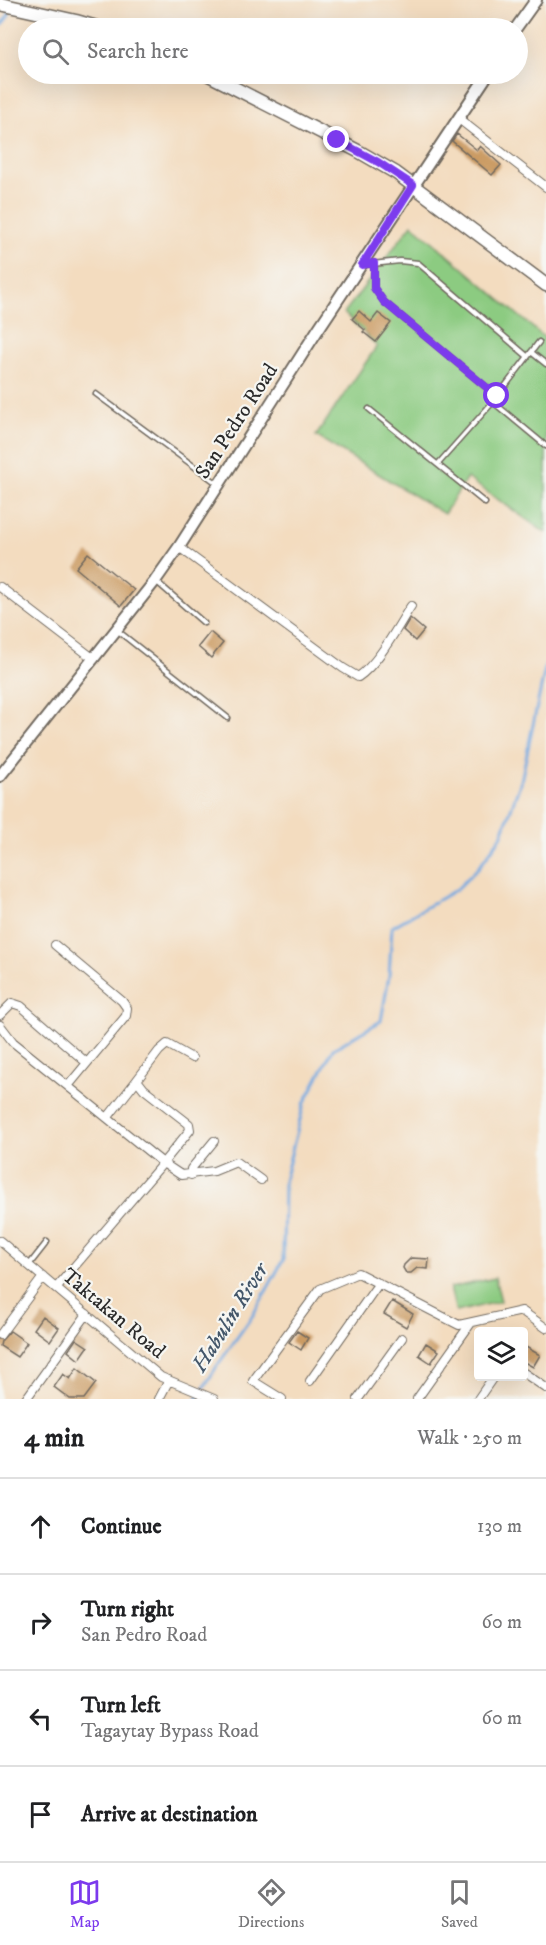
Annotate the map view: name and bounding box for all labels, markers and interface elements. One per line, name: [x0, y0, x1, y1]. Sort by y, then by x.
search box: [18, 18, 528, 84]
icon: search: [39, 35, 72, 68]
text: Search here: [87, 38, 189, 65]
route end: [323, 126, 349, 152]
street label: San Pedro Road: [190, 358, 284, 484]
route start: [483, 382, 509, 408]
water label: Habulin River: [186, 1257, 276, 1378]
street label: Taktakan Road: [56, 1263, 171, 1365]
map controls: [474, 1327, 528, 1381]
button: layers: [474, 1327, 528, 1381]
text: 4 min: [24, 1422, 84, 1455]
text: Walk · 250 m: [417, 1426, 522, 1451]
icon: ahead: [24, 1510, 57, 1543]
text: Continue: [81, 1513, 162, 1540]
text: 130 m: [477, 1514, 522, 1539]
text: Turn right: [81, 1596, 174, 1623]
icon: right: [24, 1606, 57, 1639]
text: 60 m: [482, 1610, 522, 1635]
text: San Pedro Road: [81, 1623, 207, 1648]
text: Turn left: [81, 1692, 161, 1719]
icon: left: [24, 1702, 57, 1735]
text: 60 m: [482, 1706, 522, 1731]
text: Tagaytay Bypass Road: [81, 1719, 259, 1744]
icon: arrive: [24, 1798, 57, 1831]
text: Arrive at destination: [81, 1801, 258, 1828]
tab: Map: [68, 1876, 101, 1932]
tab: Directions: [238, 1876, 304, 1932]
tab: Saved: [441, 1876, 478, 1932]

